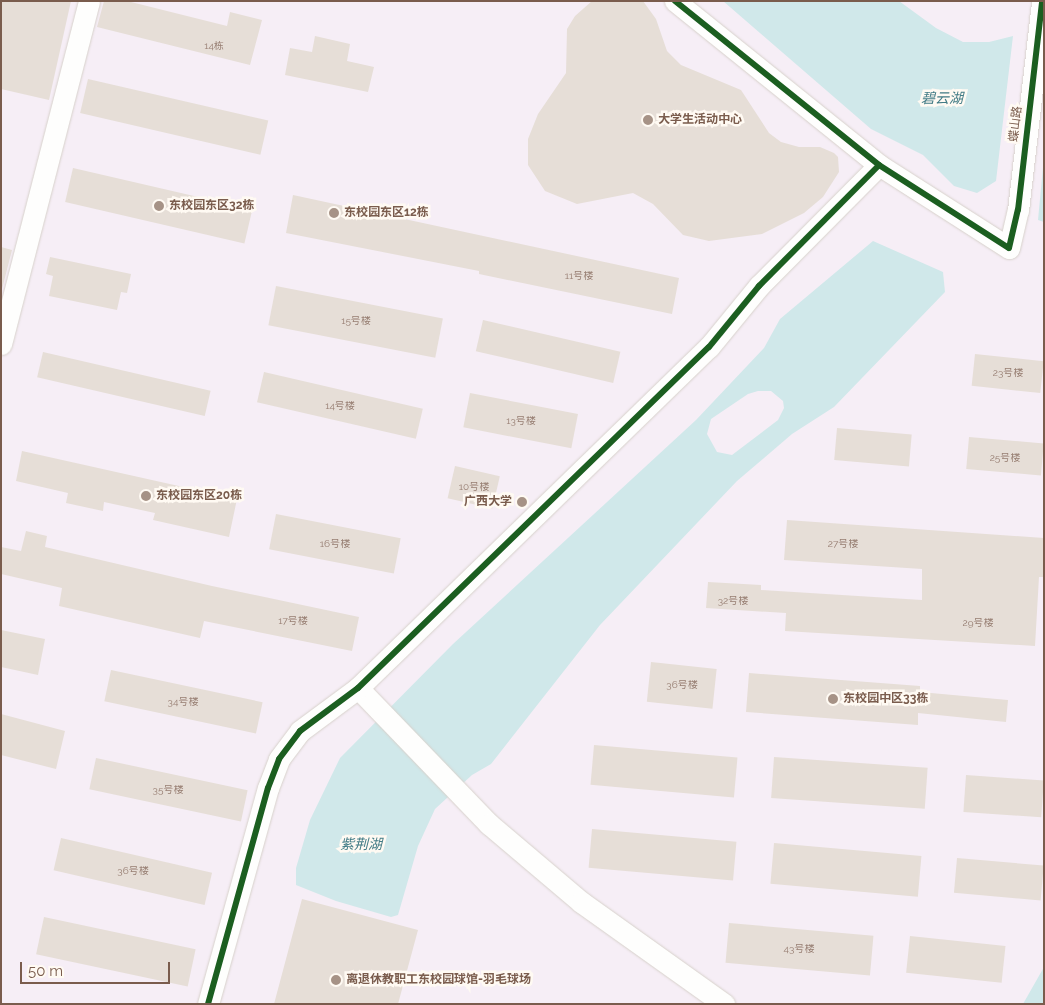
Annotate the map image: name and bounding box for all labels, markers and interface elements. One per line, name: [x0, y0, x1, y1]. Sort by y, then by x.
house number: 14栋: [204, 40, 224, 52]
water label: 碧云湖: [921, 90, 963, 106]
street label: 蝶山路: [1007, 105, 1025, 143]
place label: 大学生活动中心: [658, 113, 742, 127]
marker: 大学生活动中心: [642, 114, 654, 126]
place label: 东校园东区32栋: [169, 199, 254, 213]
marker: 东校园东区32栋: [153, 200, 165, 212]
place label: 东校园东区12栋: [344, 206, 429, 220]
marker: 东校园东区12栋: [328, 207, 340, 219]
house number: 11号楼: [565, 270, 593, 282]
house number: 15号楼: [341, 315, 371, 327]
house number: 23号楼: [993, 367, 1023, 379]
house number: 14号楼: [325, 400, 355, 412]
house number: 13号楼: [506, 415, 536, 427]
house number: 25号楼: [990, 452, 1020, 464]
house number: 10号楼: [459, 481, 489, 493]
place label: 东校园东区20栋: [156, 489, 242, 503]
marker: 东校园东区20栋: [140, 490, 152, 502]
place label: 广西大学: [464, 495, 512, 509]
marker: 广西大学: [516, 496, 528, 508]
house number: 16号楼: [320, 538, 350, 550]
house number: 27号楼: [828, 538, 858, 550]
house number: 32号楼: [718, 595, 748, 607]
house number: 17号楼: [278, 615, 308, 627]
house number: 29号楼: [962, 617, 994, 629]
house number: 36号楼: [666, 679, 698, 691]
place label: 东校园中区33栋: [843, 692, 928, 706]
marker: 东校园中区33栋: [827, 693, 839, 705]
house number: 34号楼: [168, 696, 198, 708]
house number: 35号楼: [153, 784, 183, 796]
water label: 紫荆湖: [340, 836, 382, 852]
house number: 36号楼: [117, 865, 149, 877]
house number: 43号楼: [784, 943, 814, 955]
scale bar: [22, 952, 172, 984]
text: 50 m: [28, 962, 63, 980]
place label: 离退休教职工东校园球馆-羽毛球场: [346, 973, 531, 987]
marker: 离退休教职工东校园球馆-羽毛球场: [330, 974, 342, 986]

